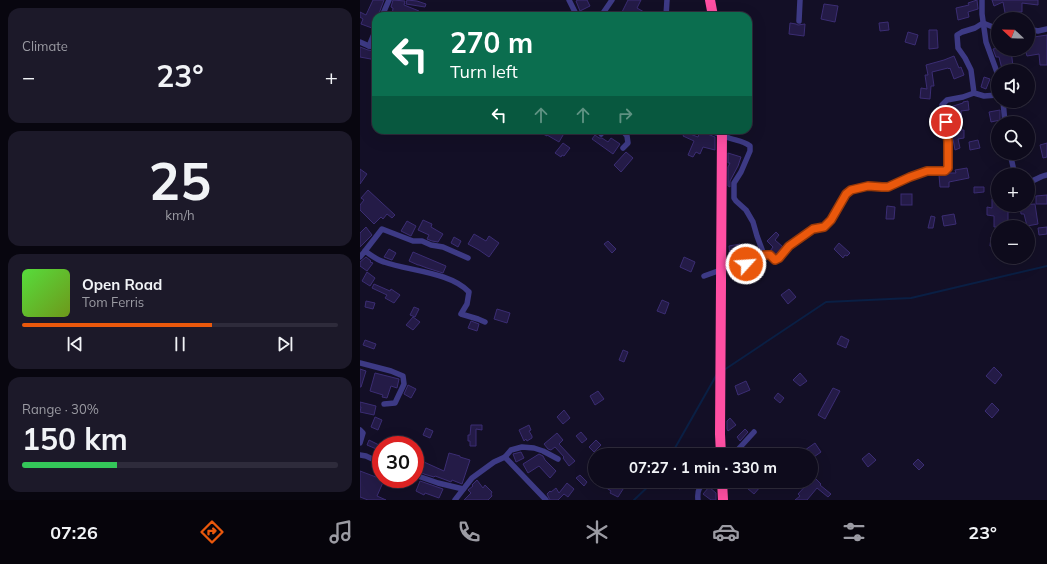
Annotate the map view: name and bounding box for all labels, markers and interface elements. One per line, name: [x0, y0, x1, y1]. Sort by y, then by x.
north arrow: [991, 12, 1035, 56]
map controls: [991, 12, 1035, 264]
text: 270 m: [450, 25, 533, 60]
icon: left: [384, 28, 436, 80]
text: Climate: [22, 38, 68, 54]
text: 23°: [156, 57, 204, 95]
text: Turn left: [450, 60, 518, 83]
text: −: [22, 63, 35, 91]
text: +: [325, 63, 338, 91]
button: sound: [991, 64, 1035, 108]
icon: left: [488, 104, 510, 126]
icon: ahead: [530, 104, 552, 126]
icon: ahead: [572, 104, 594, 126]
icon: right: [614, 104, 636, 126]
pin: [929, 105, 963, 139]
icon: arrive: [935, 111, 957, 133]
button: search: [991, 116, 1035, 160]
text: 25: [149, 148, 211, 213]
button: +: [991, 168, 1035, 212]
text: km/h: [165, 207, 195, 223]
button: −: [991, 220, 1035, 264]
position arrow: [725, 243, 767, 285]
text: Open Road: [82, 275, 162, 294]
text: Tom Ferris: [82, 294, 144, 310]
icon: previous: [64, 333, 86, 355]
icon: pause: [169, 333, 191, 355]
icon: next: [274, 333, 296, 355]
text: Range · 30%: [22, 401, 99, 417]
text: 150 km: [22, 420, 128, 458]
speed limit sign: 30: [372, 436, 424, 488]
text: 07:27 · 1 min · 330 m: [629, 458, 777, 477]
icon: directions: [198, 518, 226, 546]
icon: music: [327, 518, 355, 546]
icon: phone: [455, 518, 483, 546]
icon: climate: [583, 518, 611, 546]
icon: car: [712, 518, 740, 546]
icon: filters: [840, 518, 868, 546]
text: 07:26: [50, 521, 98, 544]
text: 23°: [968, 521, 997, 544]

